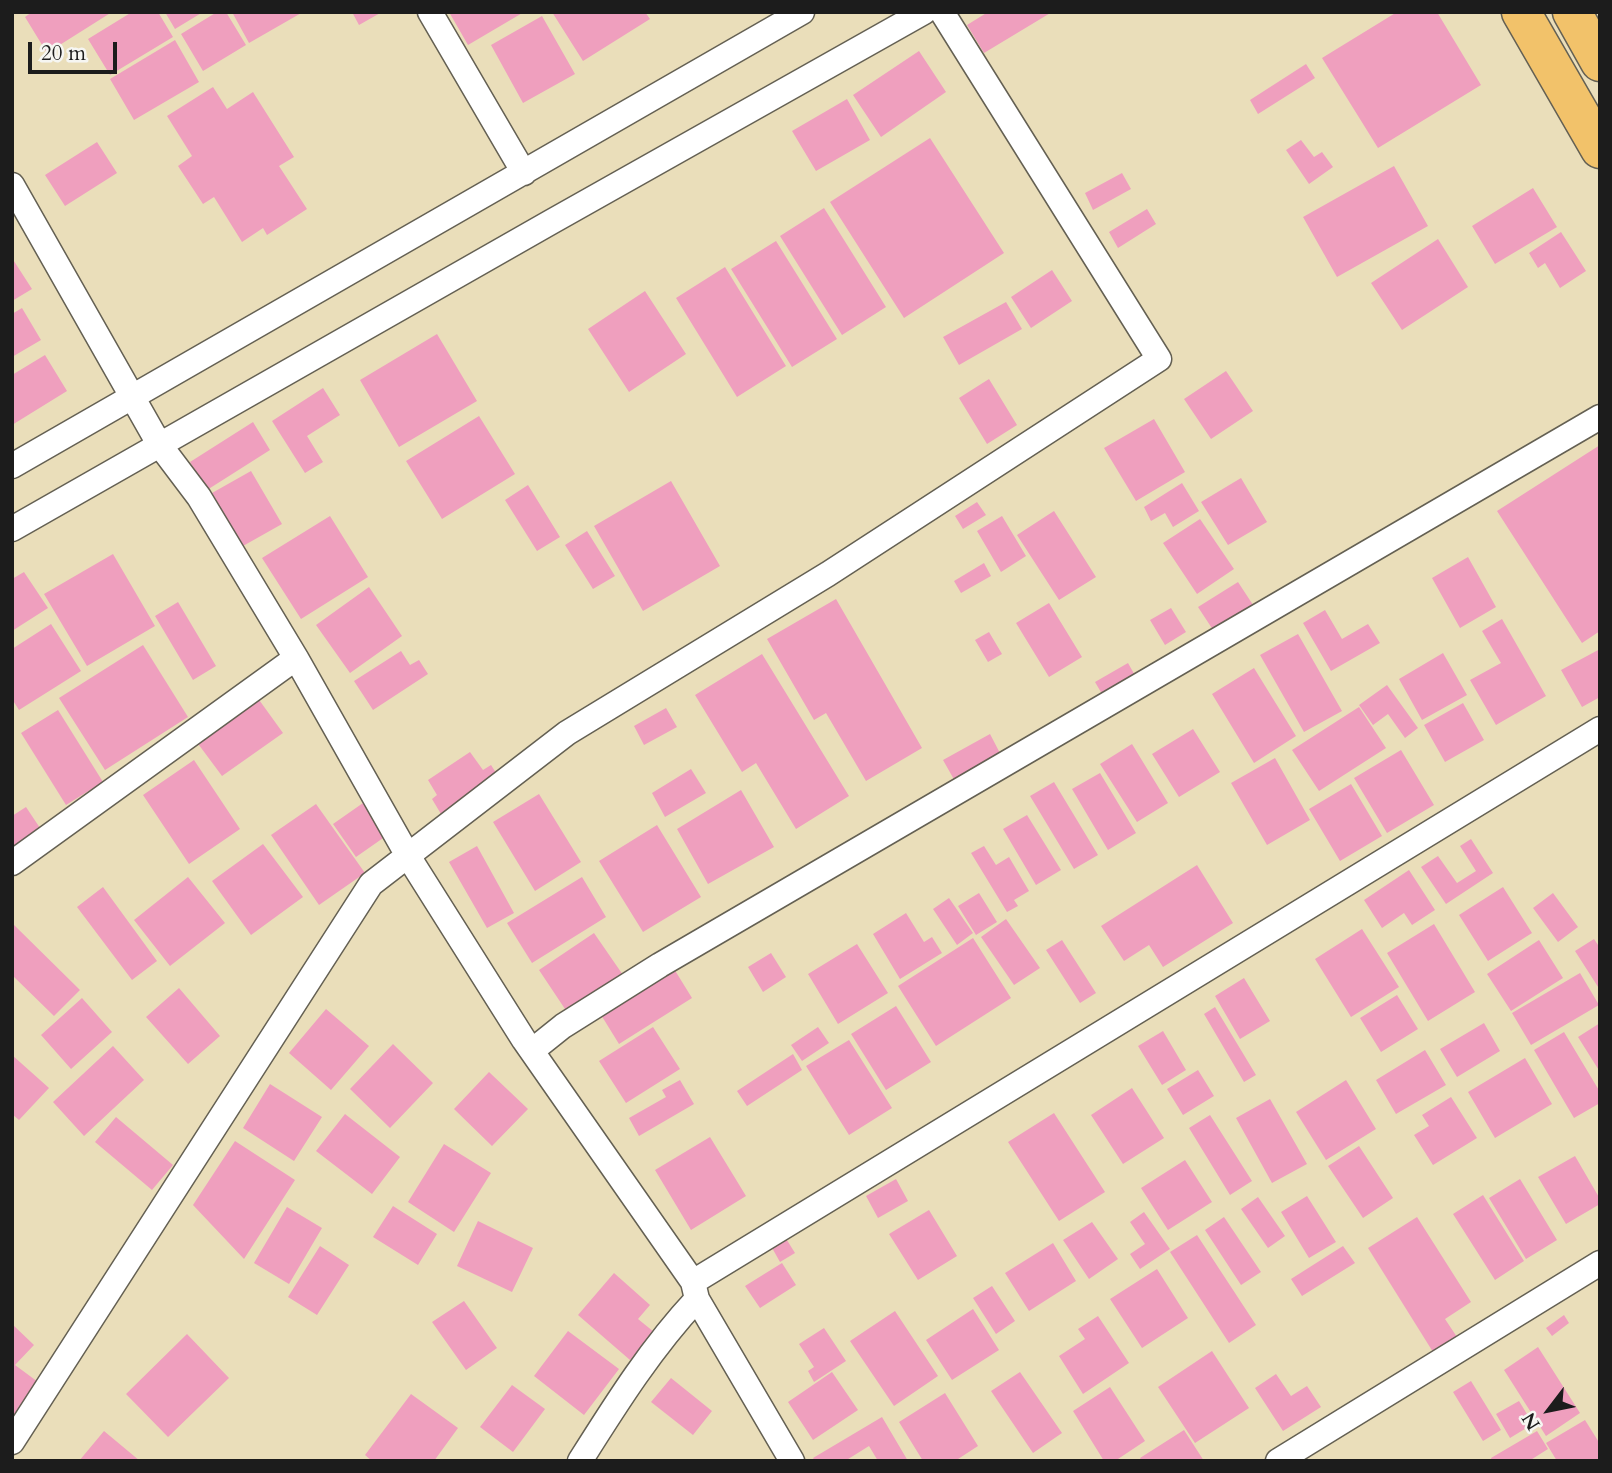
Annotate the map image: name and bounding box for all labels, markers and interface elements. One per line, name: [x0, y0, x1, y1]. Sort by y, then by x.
scale bar: [32, 28, 121, 72]
text: 20 m: [41, 39, 86, 68]
north arrow: [1514, 1375, 1584, 1445]
text: N: [1516, 1407, 1547, 1435]

